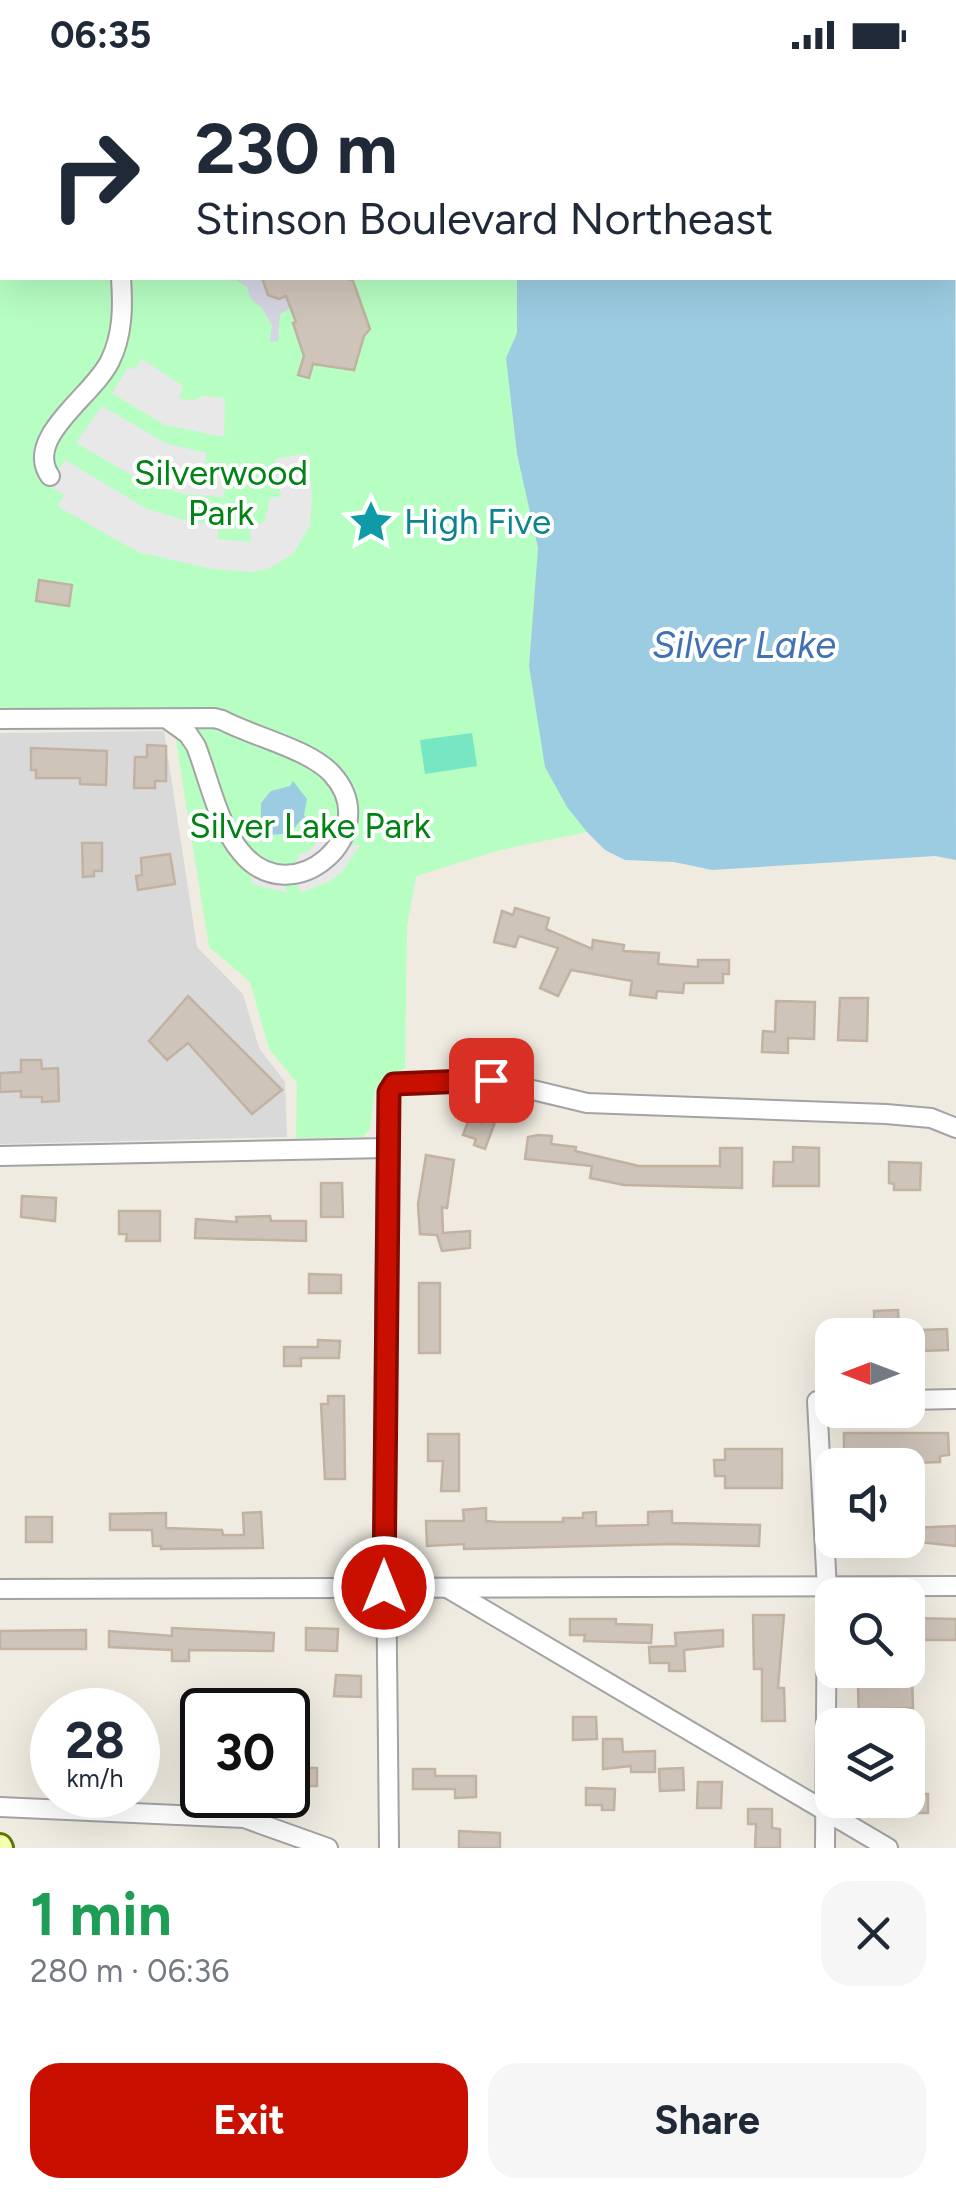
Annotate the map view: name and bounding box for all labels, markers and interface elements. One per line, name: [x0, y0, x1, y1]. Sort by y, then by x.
text: 06:35: [50, 12, 151, 58]
text: 230 m: [195, 106, 398, 191]
icon: right: [30, 110, 160, 240]
text: Stinson Boulevard Northeast: [195, 191, 773, 245]
park label: Silverwood Park: [134, 452, 308, 534]
place icon: High Five: [347, 498, 395, 546]
place label: High Five: [404, 501, 551, 543]
water label: Silver Lake: [652, 622, 836, 668]
park label: Silver Lake Park: [189, 805, 431, 847]
pin: [449, 1038, 534, 1123]
icon: arrive: [464, 1053, 519, 1108]
north arrow: [815, 1318, 925, 1428]
map controls: [815, 1318, 925, 1818]
button: sound: [815, 1448, 925, 1558]
position arrow: [332, 1535, 436, 1639]
button: search: [815, 1578, 925, 1688]
speed limit sign: 30: [180, 1688, 310, 1818]
button: layers: [815, 1708, 925, 1818]
text: 28: [65, 1710, 125, 1771]
text: km/h: [66, 1763, 124, 1793]
text: 1 min: [30, 1878, 172, 1950]
button: close: [821, 1881, 926, 1986]
text: 280 m · 06:36: [30, 1952, 229, 1990]
button: Exit: [30, 2063, 468, 2178]
button: Share: [488, 2063, 926, 2178]

